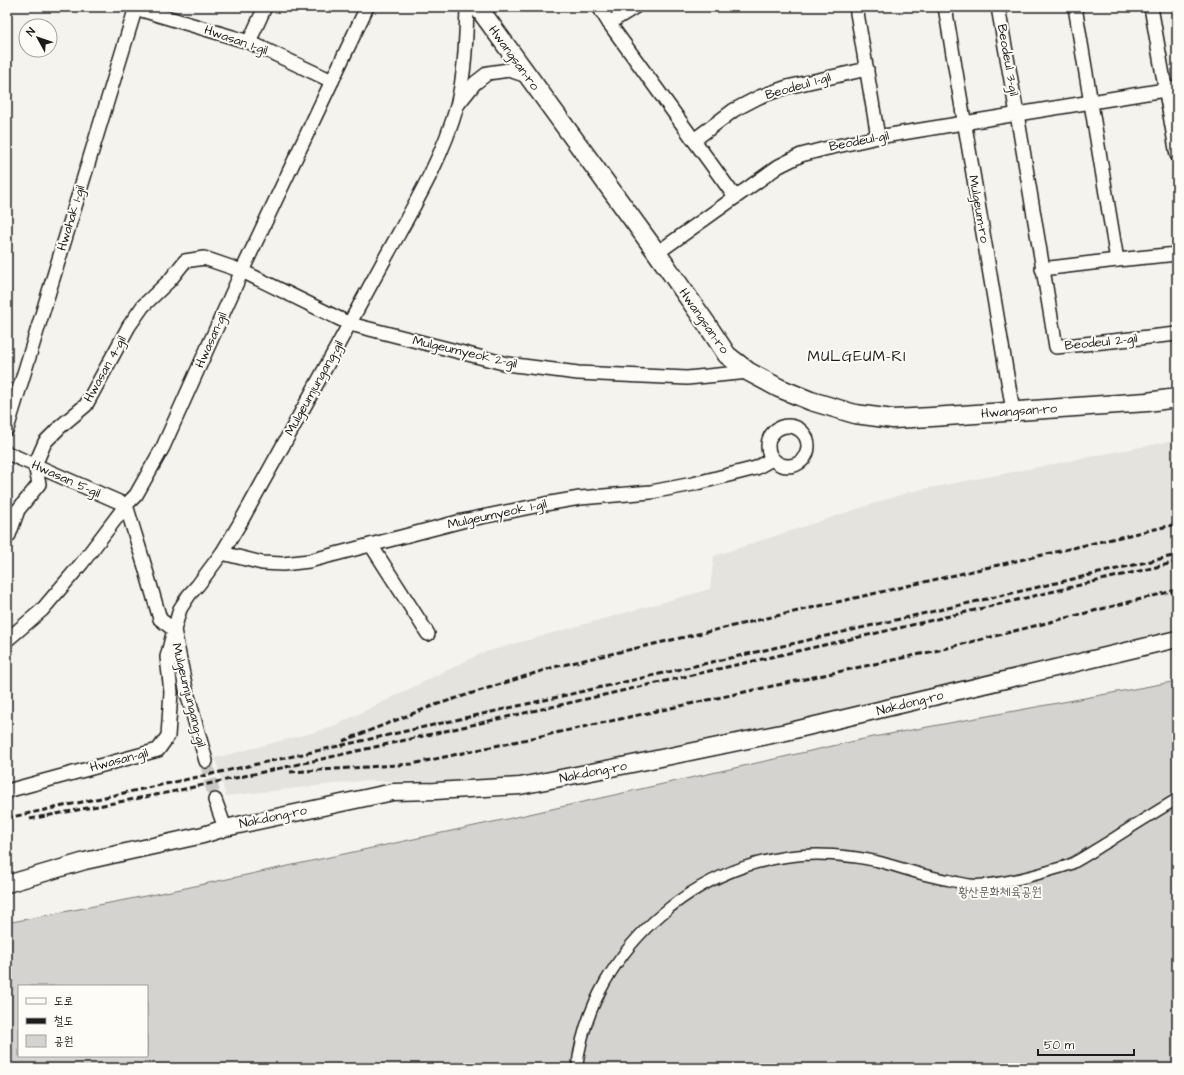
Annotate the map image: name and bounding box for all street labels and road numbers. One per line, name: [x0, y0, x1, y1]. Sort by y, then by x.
street label: Hwasan 1-gil: [201, 21, 270, 60]
street label: Hwangsan-ro: [483, 22, 544, 95]
street label: Beodeul 3-gil: [992, 23, 1023, 97]
street label: Beodeul 1-gil: [763, 68, 833, 105]
street label: Beodeul-gil: [827, 126, 891, 157]
street label: Mulgeum-ro: [963, 174, 994, 245]
street label: Hwahak 1-gil: [53, 183, 90, 253]
street label: Hwangsan-ro: [674, 285, 734, 359]
street label: Hwasan-gil: [191, 309, 232, 371]
street label: Beodeul 2-gil: [1064, 329, 1139, 356]
street label: Mulgeumyeok 2-gil: [411, 331, 519, 374]
street label: Hwasan 4-gil: [79, 333, 132, 406]
street label: Mulgeumjungang-gil: [280, 337, 349, 439]
street label: Hwangsan-ro: [980, 399, 1058, 424]
street label: Hwasan 5-gil: [28, 456, 103, 503]
street label: Mulgeumyeok 1-gil: [446, 495, 548, 534]
street label: Mulgeumjungang-gil: [166, 641, 211, 749]
street label: Nakdong-ro: [875, 686, 946, 721]
street label: Hwasan-gil: [88, 744, 150, 777]
street label: Nakdong-ro: [558, 757, 629, 788]
street label: Nakdong-ro: [238, 801, 309, 834]

